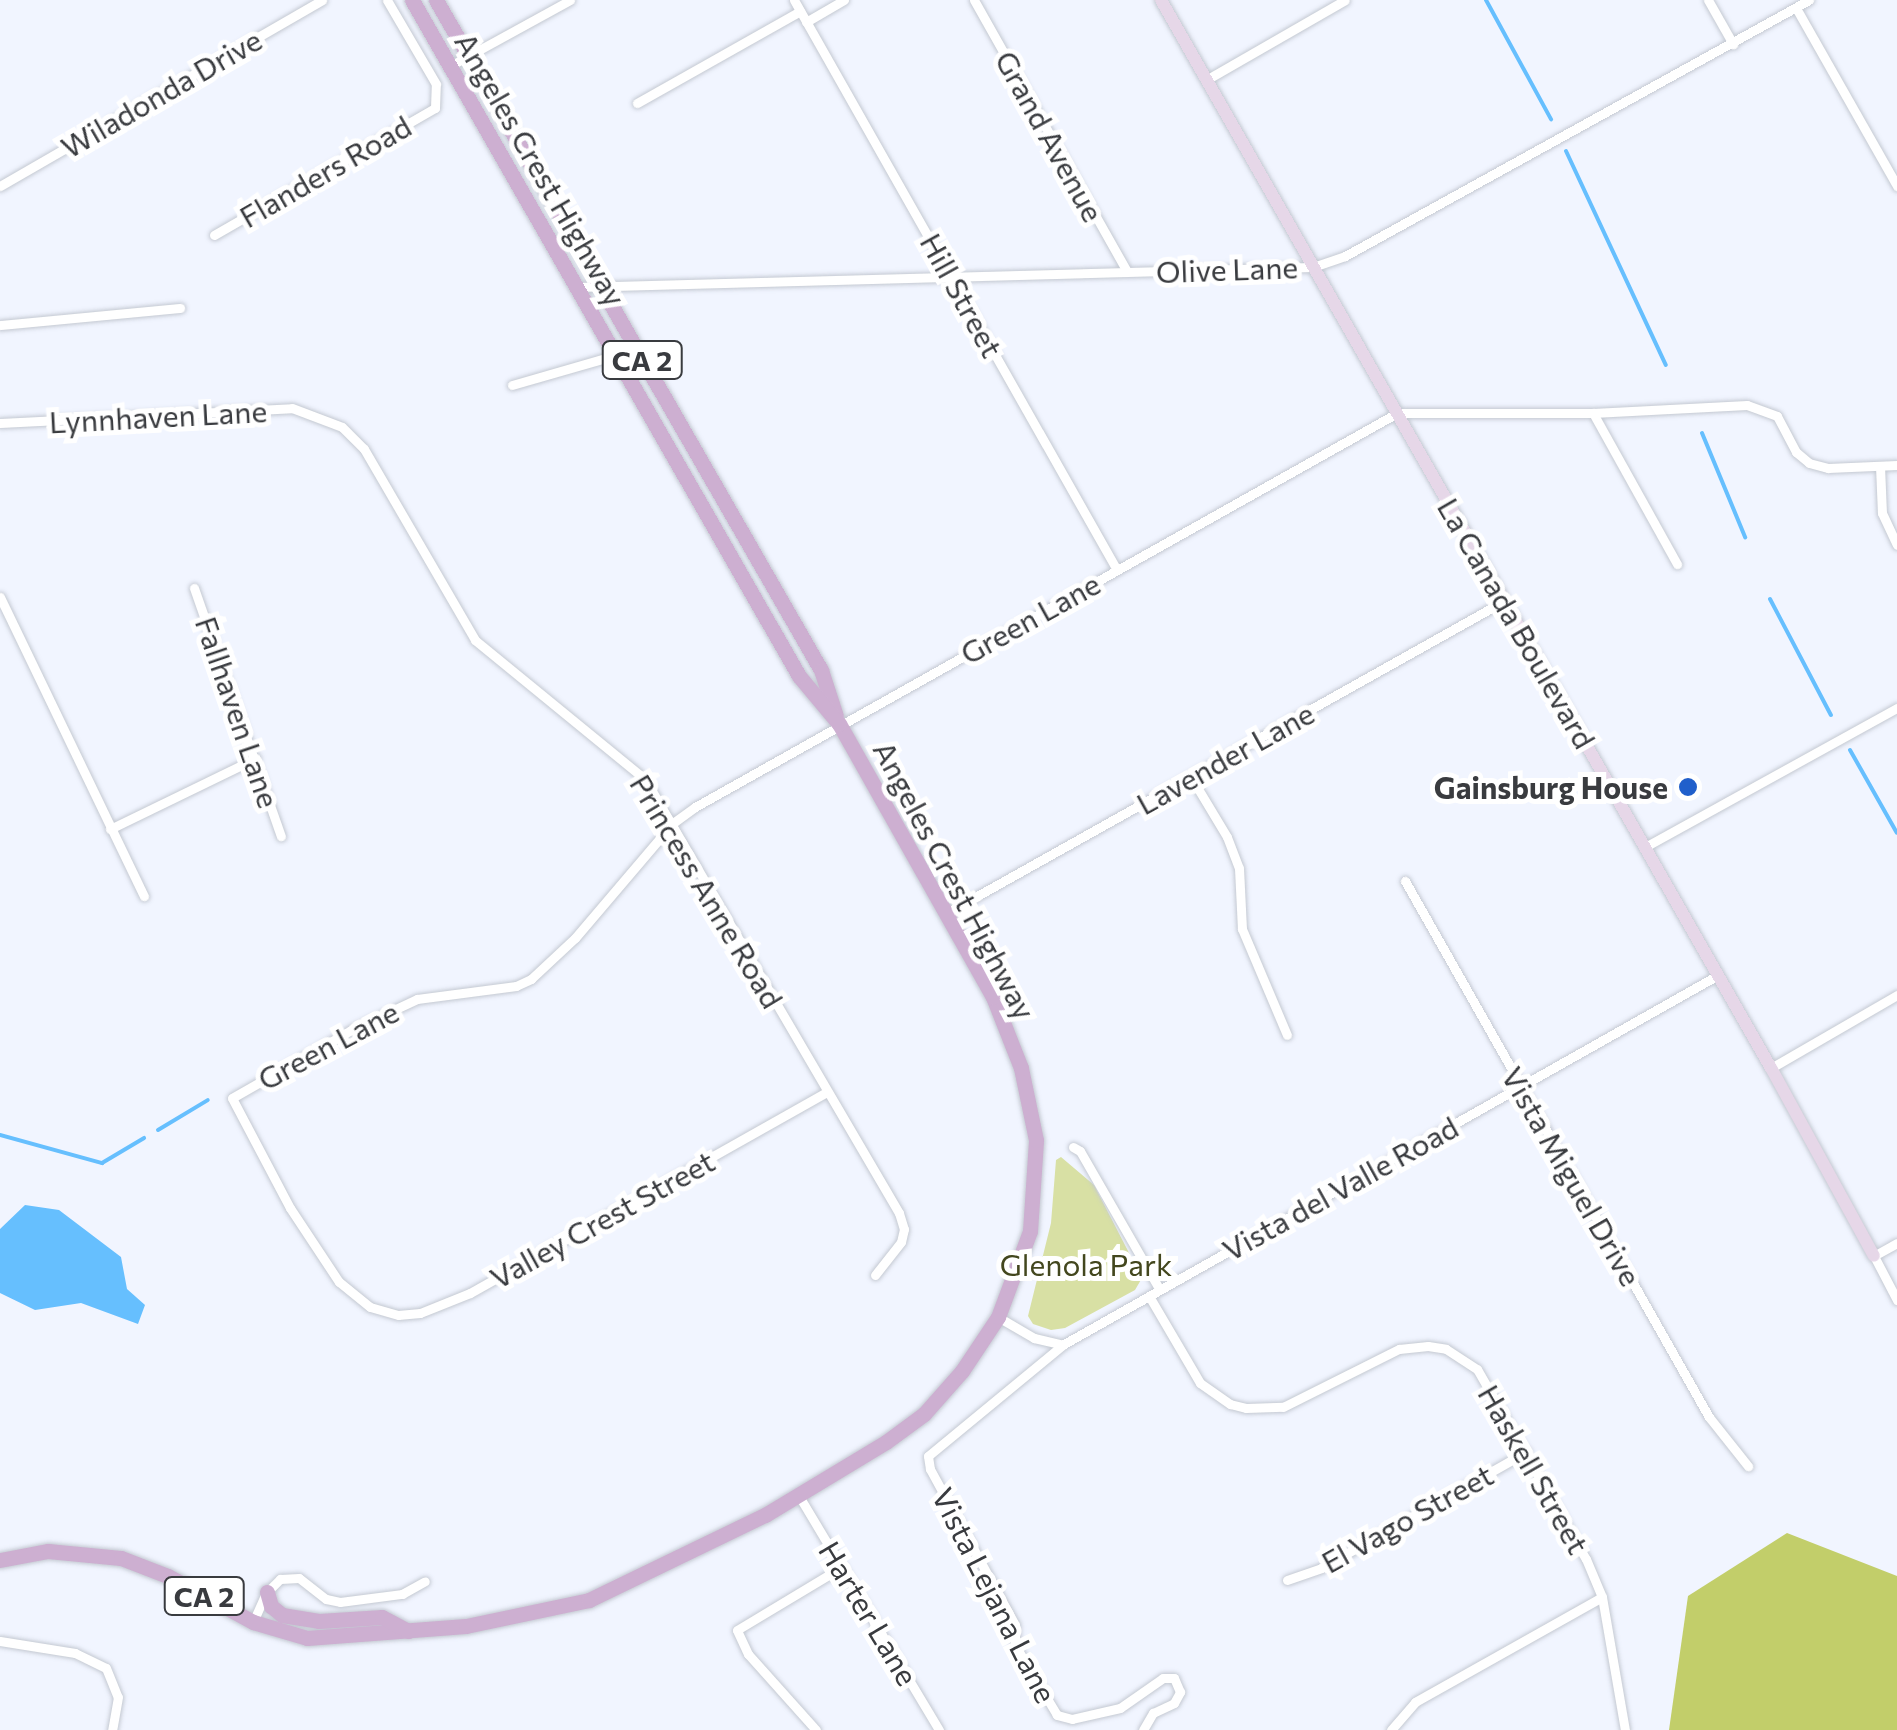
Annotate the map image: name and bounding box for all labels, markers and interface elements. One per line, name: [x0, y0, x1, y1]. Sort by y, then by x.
street label: Wiladonda Drive: [54, 21, 268, 165]
street label: Angeles Crest Highway: [448, 26, 634, 312]
street label: Grand Avenue: [988, 44, 1112, 228]
street label: Flanders Road: [233, 107, 417, 235]
street label: Hill Street: [913, 227, 1011, 363]
street label: Olive Lane: [1155, 249, 1299, 289]
road number: CA 2: [600, 337, 684, 383]
street label: Lynnhaven Lane: [48, 392, 268, 440]
street label: La Canada Boulevard: [1431, 491, 1603, 755]
street label: Green Lane: [954, 565, 1106, 671]
street label: Fallhaven Lane: [188, 612, 288, 812]
street label: Lavender Lane: [1130, 694, 1320, 822]
street label: Angeles Crest Highway: [866, 735, 1044, 1025]
street label: Princess Anne Road: [623, 768, 791, 1014]
place label: Gainsburg House: [1434, 769, 1668, 805]
marker: Gainsburg House: [1677, 776, 1699, 798]
street label: Green Lane: [252, 993, 404, 1097]
street label: Vista Miguel Drive: [1495, 1060, 1649, 1292]
street label: Vista del Valle Road: [1216, 1108, 1464, 1268]
street label: Valley Crest Street: [484, 1142, 720, 1296]
park label: Glenola Park: [1000, 1246, 1172, 1282]
street label: Haskell Street: [1471, 1378, 1597, 1560]
street label: El Vago Street: [1315, 1456, 1499, 1580]
street label: Vista Lejana Lane: [925, 1481, 1065, 1709]
street label: Harter Lane: [812, 1534, 926, 1692]
road number: CA 2: [162, 1573, 246, 1619]

